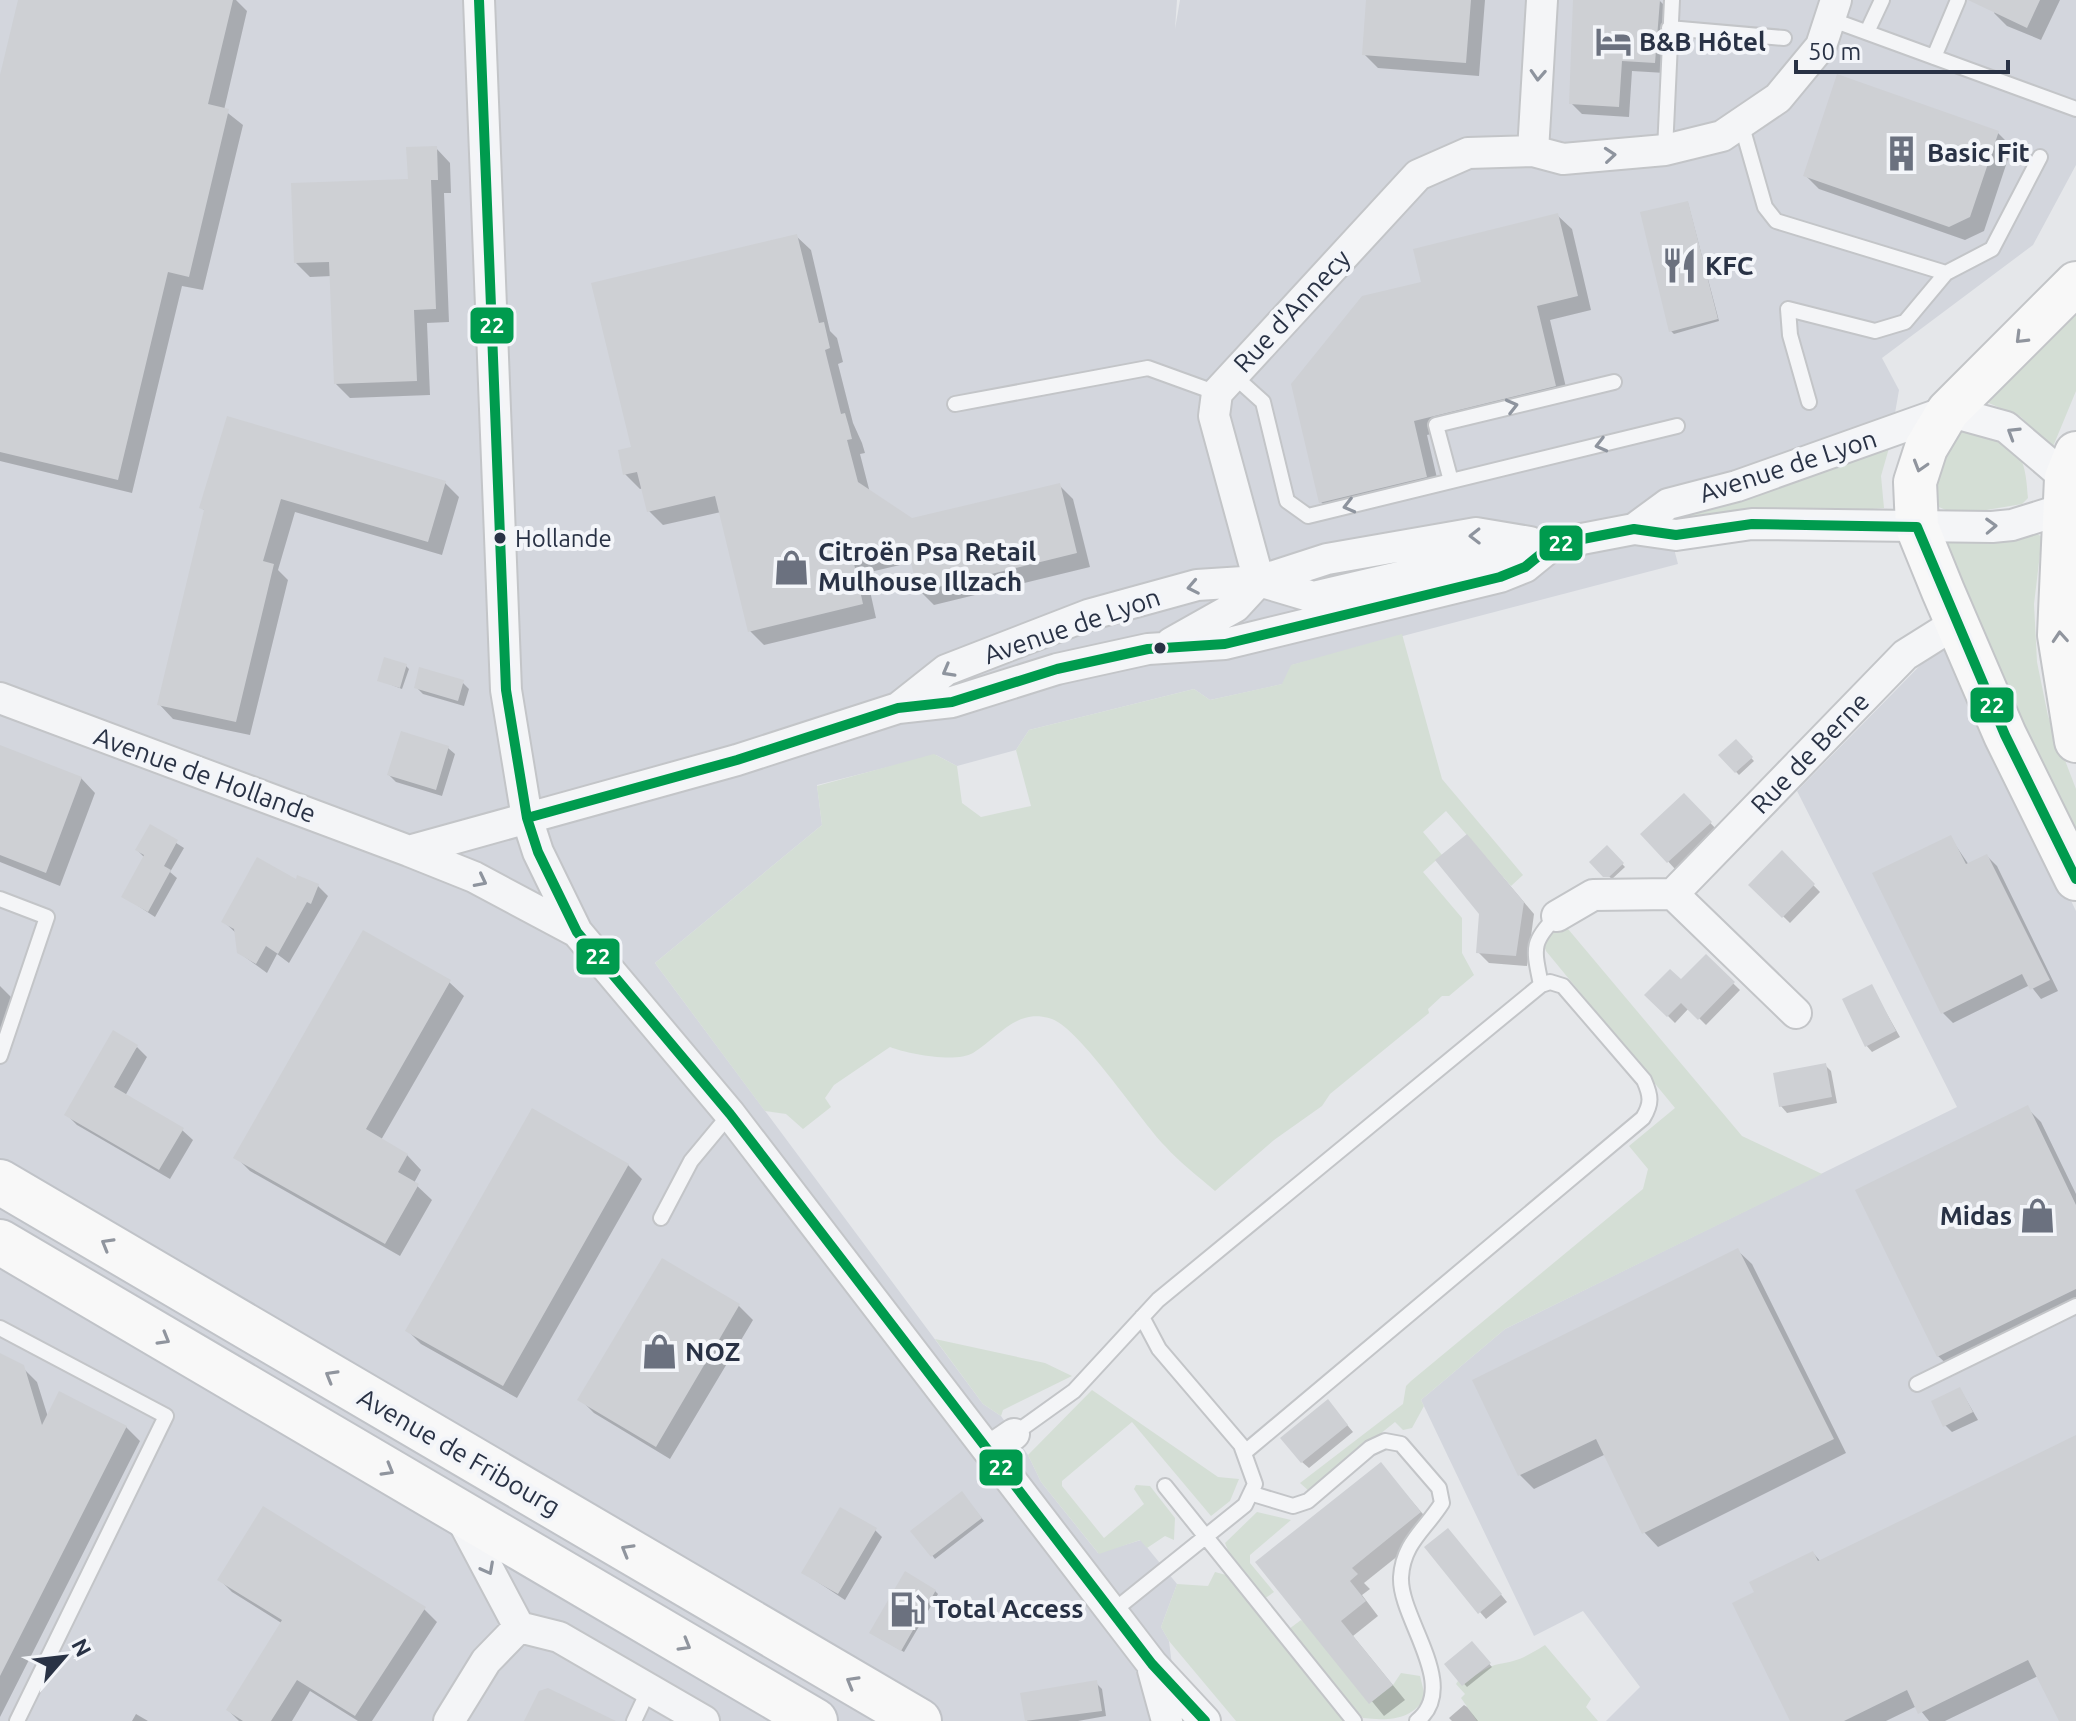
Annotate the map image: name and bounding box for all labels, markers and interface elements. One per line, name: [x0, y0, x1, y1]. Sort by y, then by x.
hotel icon: B&B Hôtel: [1594, 23, 1632, 61]
scale bar: [1796, 24, 2008, 74]
place label: B&B Hôtel: [1639, 27, 1766, 56]
text: 50 m: [1808, 38, 1861, 65]
one-way arrow: [1529, 69, 1546, 82]
building icon: Basic Fit: [1882, 134, 1920, 172]
place label: Basic Fit: [1927, 138, 2030, 167]
one-way arrow: [1604, 147, 1617, 164]
street label: Rue d'Annecy: [1227, 243, 1356, 378]
restaurant icon: KFC: [1660, 247, 1698, 285]
place label: KFC: [1705, 251, 1754, 280]
line badge: 22: [469, 306, 515, 345]
text: 22: [480, 312, 504, 337]
one-way arrow: [2015, 328, 2030, 343]
one-way arrow: [1505, 399, 1519, 416]
street label: Avenue de Lyon: [1696, 423, 1880, 508]
one-way arrow: [2008, 428, 2022, 443]
one-way arrow: [1595, 435, 1609, 452]
one-way arrow: [1913, 459, 1929, 472]
one-way arrow: [1342, 497, 1356, 514]
one-way arrow: [1985, 518, 1998, 535]
line badge: 22: [1538, 524, 1584, 562]
place label: Hollande: [515, 525, 612, 552]
one-way arrow: [1468, 527, 1481, 544]
marker: Hollande: [492, 530, 508, 546]
text: 22: [1549, 530, 1573, 555]
place label: Citroën Psa Retail Mulhouse Illzach: [818, 537, 1036, 596]
shop icon: Citroën Psa Retail Mulhouse Illzach: [773, 548, 811, 586]
one-way arrow: [1186, 578, 1200, 595]
street label: Avenue de Lyon: [980, 582, 1164, 669]
one-way arrow: [2052, 630, 2069, 643]
unlabelled marker: [1152, 640, 1168, 656]
one-way arrow: [942, 662, 956, 677]
street label: Rue de Berne: [1745, 686, 1875, 819]
line badge: 22: [1969, 686, 2015, 724]
text: 22: [1980, 692, 2004, 717]
street label: Avenue de Hollande: [90, 721, 320, 828]
one-way arrow: [472, 872, 487, 887]
line badge: 22: [575, 937, 621, 976]
text: 22: [586, 943, 610, 968]
shop icon: Midas: [2019, 1197, 2057, 1235]
place label: Midas: [1940, 1201, 2012, 1230]
one-way arrow: [101, 1238, 116, 1254]
one-way arrow: [155, 1329, 170, 1344]
shop icon: NOZ: [640, 1333, 678, 1371]
place label: NOZ: [685, 1337, 740, 1366]
one-way arrow: [325, 1370, 340, 1386]
street label: Avenue de Fribourg: [353, 1382, 565, 1521]
line badge: 22: [978, 1448, 1024, 1487]
text: 22: [989, 1454, 1013, 1479]
one-way arrow: [379, 1461, 394, 1476]
one-way arrow: [621, 1544, 636, 1560]
one-way arrow: [478, 1560, 494, 1575]
fuel station icon: Total Access: [888, 1590, 926, 1628]
place label: Total Access: [933, 1594, 1084, 1623]
north arrow: [24, 1617, 104, 1697]
text: N: [67, 1634, 97, 1660]
one-way arrow: [676, 1635, 690, 1650]
one-way arrow: [846, 1676, 860, 1692]

